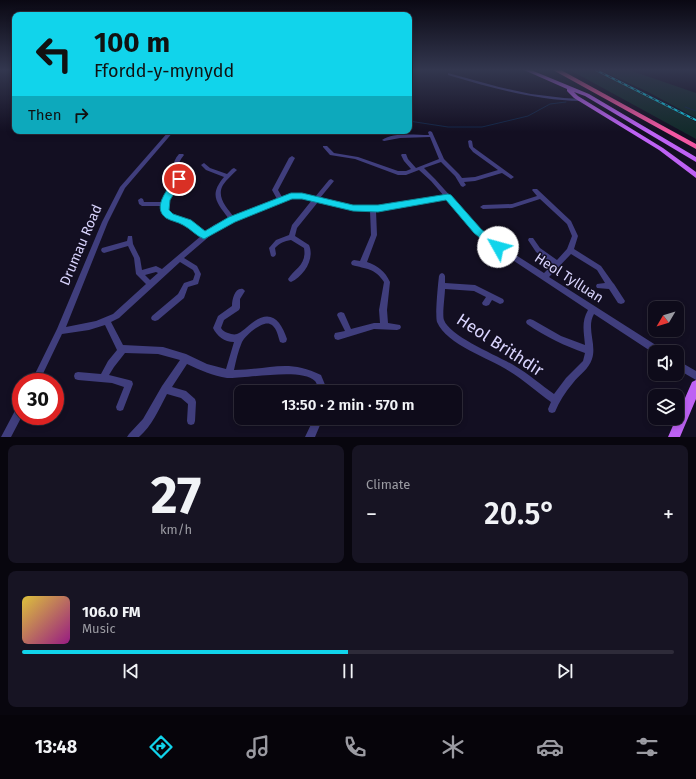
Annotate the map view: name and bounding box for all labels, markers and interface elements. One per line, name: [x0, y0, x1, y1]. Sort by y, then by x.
text: 100 m: [94, 26, 170, 59]
icon: left: [28, 28, 80, 80]
text: Ffordd-y-mynydd: [94, 60, 234, 82]
icon: right: [70, 104, 92, 126]
text: Then: [28, 106, 62, 124]
pin: [162, 162, 196, 196]
icon: arrive: [168, 168, 190, 190]
street label: Drumau Road: [56, 202, 106, 288]
position arrow: [477, 226, 519, 268]
street label: Heol Tylluan: [531, 249, 607, 307]
north arrow: [648, 301, 684, 337]
map controls: [648, 301, 684, 425]
street label: Heol Brithdir: [453, 309, 548, 381]
button: sound: [648, 345, 684, 381]
speed limit sign: 30: [12, 373, 64, 425]
button: layers: [648, 389, 684, 425]
text: 13:50 · 2 min · 570 m: [281, 396, 415, 414]
text: 27: [151, 464, 201, 527]
text: Climate: [366, 477, 410, 492]
text: 20.5°: [484, 496, 556, 532]
text: −: [366, 501, 377, 528]
text: +: [663, 501, 674, 528]
text: km/h: [160, 522, 192, 537]
text: 106.0 FM: [82, 603, 141, 621]
text: Music: [82, 621, 116, 636]
icon: previous: [120, 660, 142, 682]
icon: pause: [337, 660, 359, 682]
icon: next: [554, 660, 576, 682]
icon: directions: [147, 733, 175, 761]
icon: music: [244, 733, 272, 761]
icon: phone: [341, 733, 369, 761]
icon: climate: [439, 733, 467, 761]
icon: car: [536, 733, 564, 761]
icon: filters: [633, 733, 661, 761]
text: 13:48: [35, 736, 77, 758]

